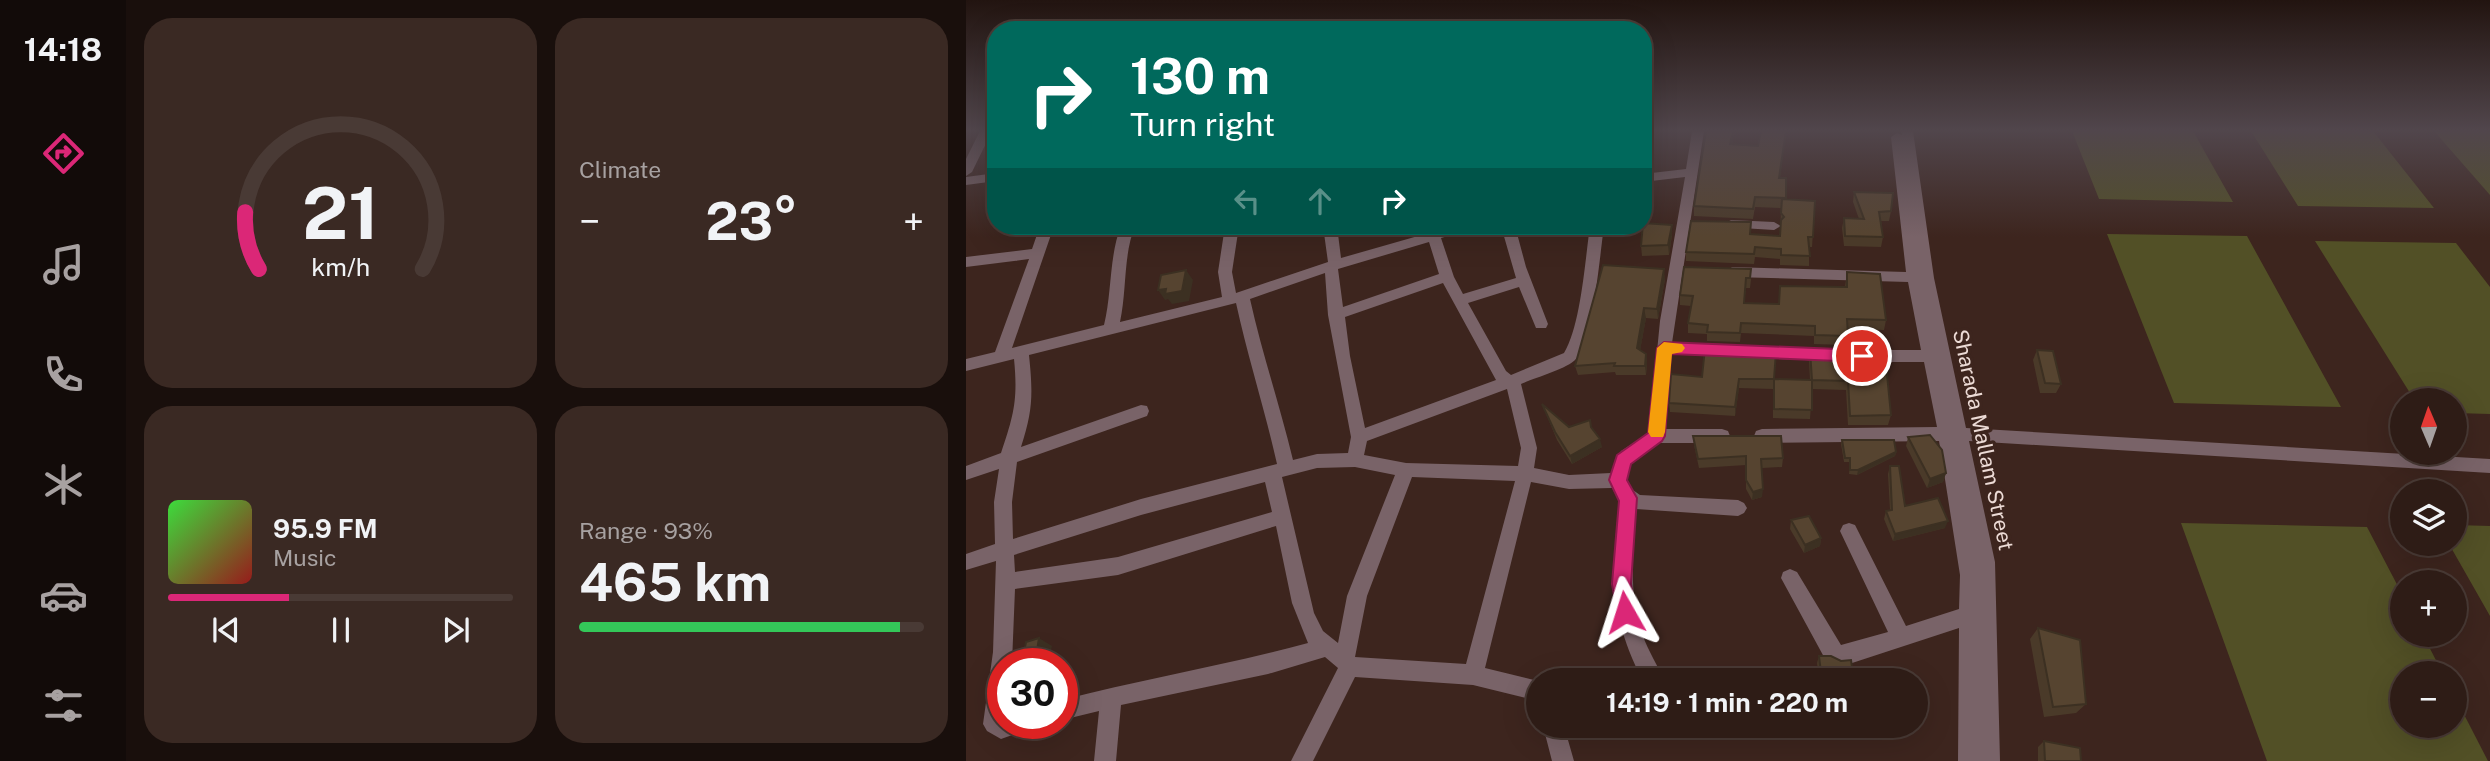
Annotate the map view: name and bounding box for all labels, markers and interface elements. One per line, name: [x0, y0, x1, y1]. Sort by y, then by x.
text: 14:18: [24, 31, 102, 68]
text: 130 m: [1130, 47, 1270, 105]
icon: right: [1015, 49, 1106, 140]
text: Turn right: [1130, 106, 1275, 143]
icon: directions: [39, 129, 88, 178]
text: Climate: [579, 156, 661, 183]
text: 21: [302, 170, 379, 255]
icon: left: [1228, 182, 1266, 220]
icon: ahead: [1301, 182, 1339, 220]
icon: right: [1374, 182, 1412, 220]
text: 23°: [705, 191, 798, 252]
text: −: [579, 199, 600, 244]
text: +: [903, 199, 924, 244]
icon: music: [39, 240, 88, 289]
text: km/h: [311, 252, 370, 282]
pin: [1832, 326, 1892, 386]
street label: Sharada Mallam Street: [1948, 327, 2019, 553]
icon: arrive: [1843, 337, 1881, 375]
icon: phone: [39, 350, 88, 399]
north arrow: [2390, 388, 2468, 466]
map controls: [2390, 388, 2467, 738]
icon: climate: [39, 460, 88, 509]
button: layers: [2390, 479, 2467, 556]
text: 95.9 FM: [273, 513, 378, 544]
text: Range · 93%: [579, 517, 713, 544]
text: Music: [273, 544, 337, 571]
text: 465 km: [579, 552, 771, 613]
button: +: [2390, 570, 2467, 647]
icon: car: [39, 571, 88, 620]
position arrow: [1588, 575, 1662, 649]
icon: previous: [207, 611, 245, 649]
icon: pause: [322, 611, 360, 649]
icon: next: [437, 611, 475, 649]
speed limit sign: 30: [987, 648, 1078, 739]
button: −: [2390, 661, 2467, 738]
icon: filters: [39, 681, 88, 730]
text: 14:19 · 1 min · 220 m: [1606, 687, 1848, 718]

